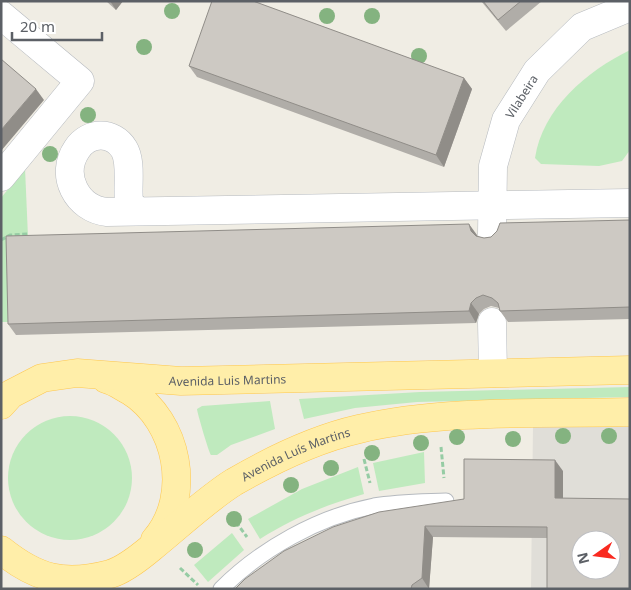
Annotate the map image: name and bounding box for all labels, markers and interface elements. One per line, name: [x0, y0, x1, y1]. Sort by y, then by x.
scale bar: [12, 10, 102, 42]
text: 20 m: [20, 16, 55, 36]
street label: Vilabeira: [501, 71, 541, 121]
street label: Avenida Luis Martins: [168, 370, 287, 390]
street label: Avenida Luís Martins: [238, 423, 352, 485]
north arrow: [571, 530, 621, 580]
text: N: [572, 550, 593, 566]

